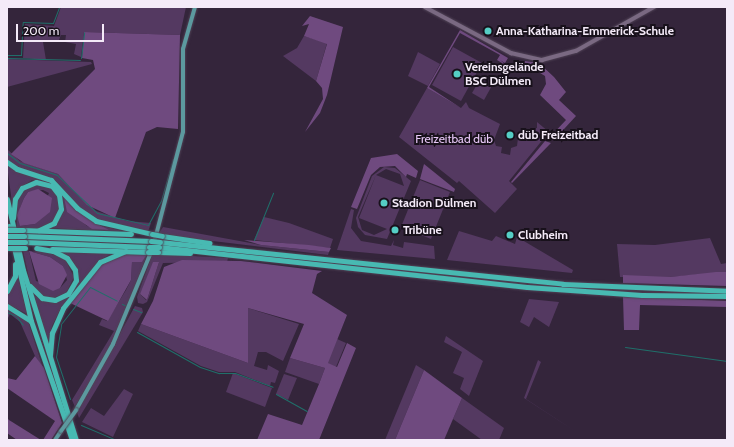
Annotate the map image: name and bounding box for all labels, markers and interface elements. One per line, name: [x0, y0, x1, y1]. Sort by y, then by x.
scale bar: [18, 16, 106, 42]
text: 200 m: [23, 23, 59, 38]
place label: Anna-Katharina-Emmerick-Schule: [496, 24, 674, 38]
marker: Anna-Katharina-Emmerick-Schule: [483, 26, 493, 36]
place label: Vereinsgelände BSC Dülmen: [465, 60, 544, 88]
marker: Vereinsgelände BSC Dülmen: [452, 69, 462, 79]
place label: düb Freizeitbad: [518, 128, 598, 142]
marker: düb Freizeitbad: [505, 130, 515, 140]
park label: Freizeitbad düb: [415, 132, 493, 146]
place label: Stadion Dülmen: [392, 196, 476, 210]
marker: Stadion Dülmen: [379, 198, 389, 208]
place label: Tribüne: [403, 223, 442, 237]
marker: Tribüne: [390, 225, 400, 235]
place label: Clubheim: [518, 228, 568, 242]
marker: Clubheim: [505, 230, 515, 240]

